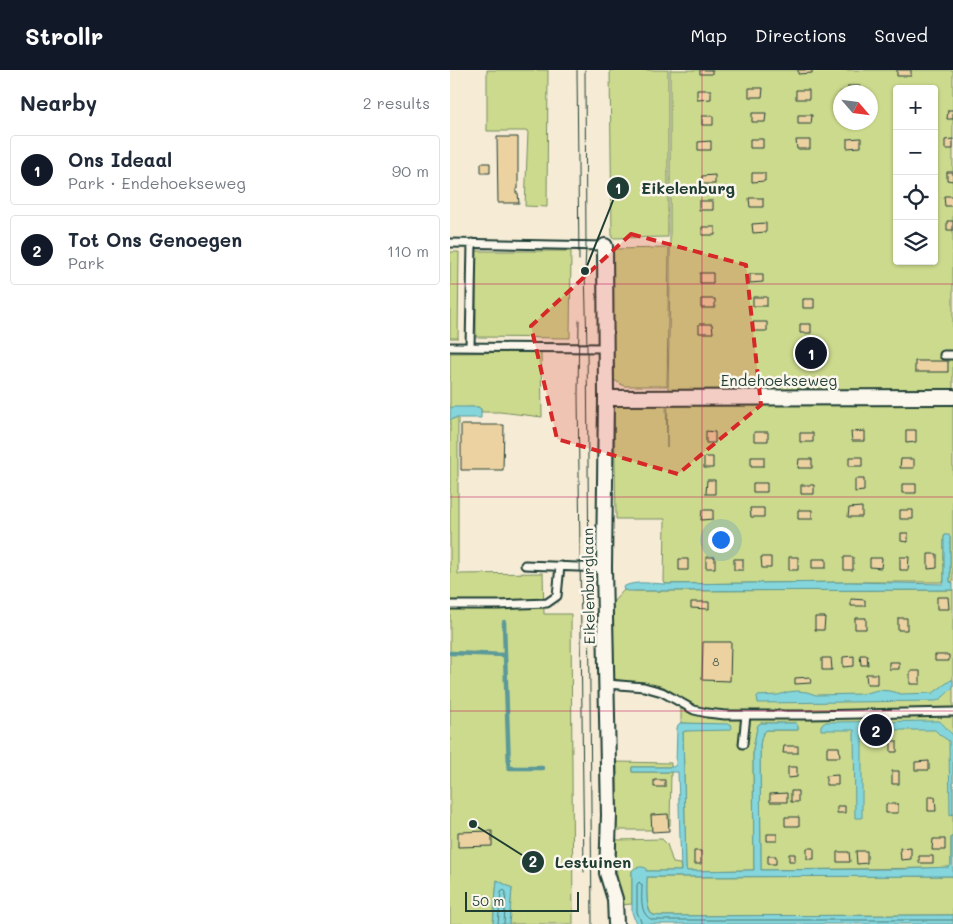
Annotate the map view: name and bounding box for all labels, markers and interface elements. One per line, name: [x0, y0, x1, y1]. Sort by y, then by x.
text: Strollr: [25, 20, 103, 51]
text: Map: [690, 23, 727, 47]
text: Directions: [755, 23, 847, 47]
text: Saved: [875, 23, 928, 47]
north arrow: [833, 85, 878, 130]
map controls: [893, 85, 938, 265]
button: +: [893, 85, 938, 130]
text: Nearby: [20, 89, 97, 116]
text: 2 results: [363, 92, 430, 113]
button: −: [893, 130, 938, 175]
text: Ons Ideaal: [68, 147, 172, 172]
text: 1: [33, 160, 41, 181]
text: 90 m: [392, 160, 429, 181]
text: Park · Endehoekseweg: [68, 172, 246, 193]
callout: Eikelenburg: [606, 173, 745, 204]
button: locate: [893, 175, 938, 220]
text: Eikelenburg: [641, 177, 735, 198]
text: 1: [615, 178, 621, 198]
button: layers: [893, 220, 938, 265]
text: Tot Ons Genoegen: [68, 227, 242, 252]
text: 2: [33, 240, 41, 261]
text: 110 m: [387, 240, 429, 261]
text: Park: [68, 252, 104, 273]
pin: 1: [795, 334, 827, 372]
street label: Endehoekseweg: [721, 370, 838, 390]
your location: [708, 527, 734, 553]
street label: Eikelenburglaan: [577, 528, 599, 644]
house number: 8: [712, 653, 720, 669]
pin: 2: [860, 711, 892, 749]
callout: Lestuinen: [520, 847, 642, 878]
text: 2: [529, 851, 537, 871]
text: Lestuinen: [555, 851, 631, 872]
scale bar: [465, 889, 579, 912]
text: 50 m: [472, 891, 504, 910]

